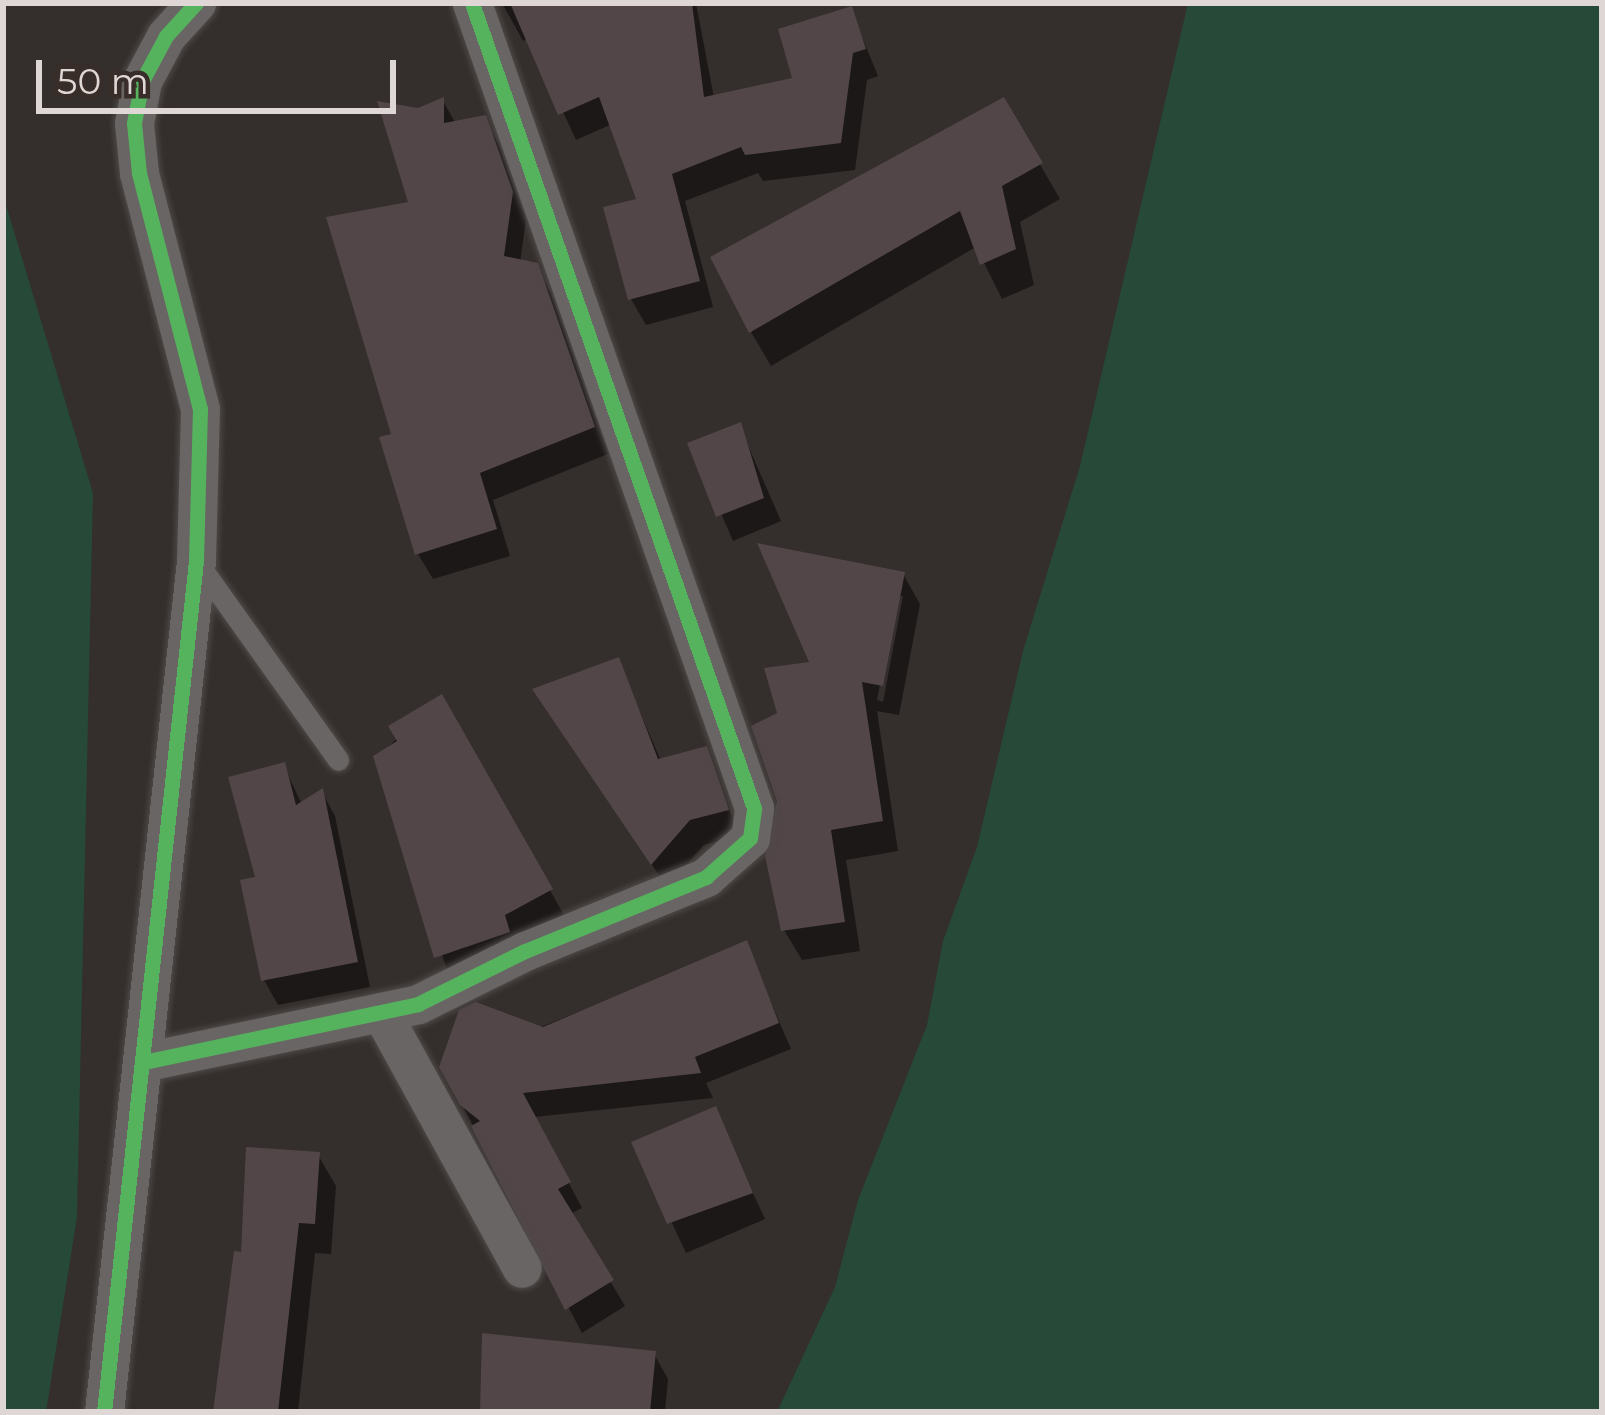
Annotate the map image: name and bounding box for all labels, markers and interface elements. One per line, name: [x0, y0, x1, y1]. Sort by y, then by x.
scale bar: [42, 36, 402, 110]
text: 50 m: [57, 59, 149, 103]

